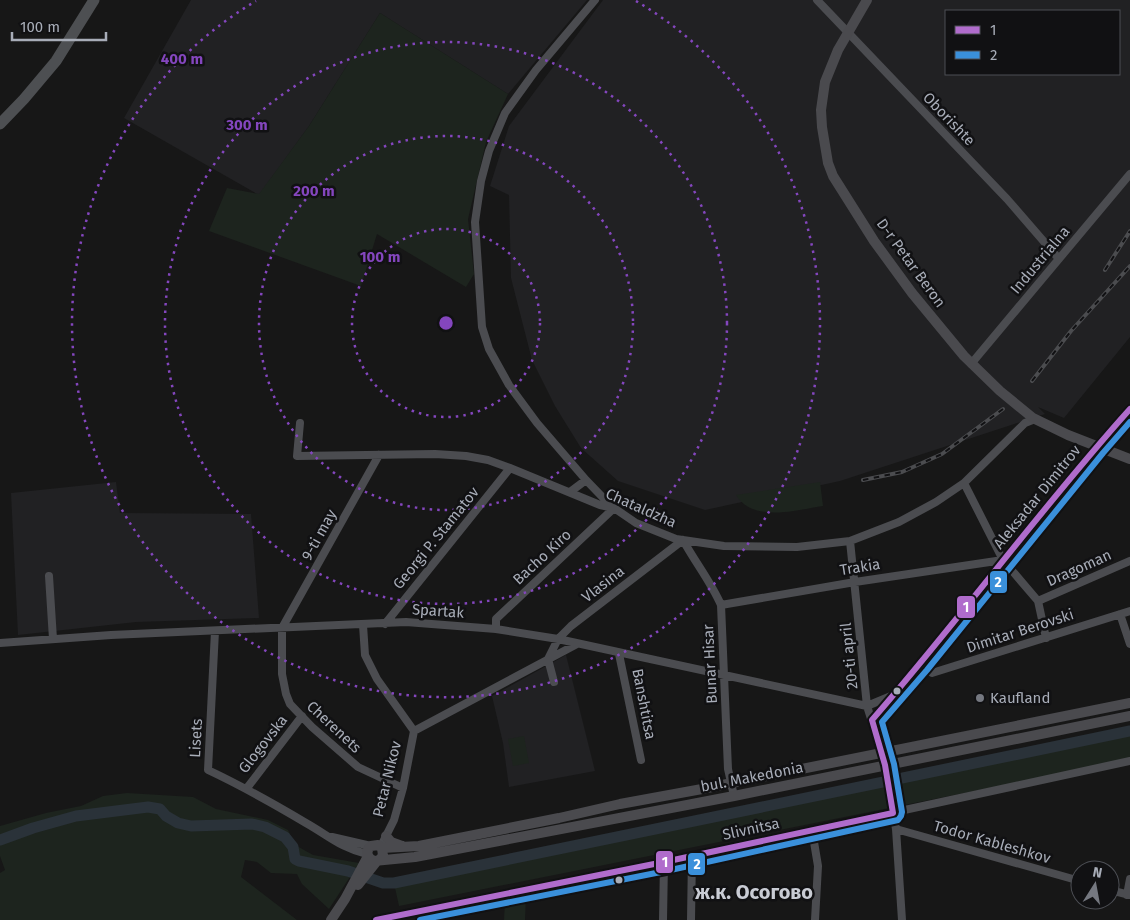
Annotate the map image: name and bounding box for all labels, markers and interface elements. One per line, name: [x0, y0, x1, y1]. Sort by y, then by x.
scale bar: [12, 10, 106, 42]
legend: [945, 10, 1120, 75]
text: 100 m: [20, 18, 60, 36]
text: 1: [990, 21, 997, 39]
text: 2: [990, 46, 997, 64]
text: 400 m: [161, 50, 203, 68]
street label: Oborishte: [919, 89, 979, 149]
text: 300 m: [225, 116, 268, 134]
text: 200 m: [293, 182, 335, 200]
street label: D-r Petar Beron: [873, 215, 949, 311]
street label: Industrialna: [1007, 223, 1073, 297]
text: 100 m: [360, 248, 400, 266]
centre of rings: [437, 314, 455, 332]
street label: Aleksadar Dimitrov: [990, 441, 1085, 553]
street label: Georgi P. Stamatov: [389, 483, 483, 593]
street label: Chataldzha: [603, 484, 679, 532]
street label: 9-ti may: [298, 506, 341, 564]
street label: Bacho Kiro: [509, 525, 575, 589]
street label: Dragoman: [1044, 546, 1114, 590]
street label: Trakia: [838, 555, 882, 579]
street label: Vlasina: [578, 562, 628, 606]
line badge: 2: [989, 570, 1008, 594]
text: 2: [994, 574, 1002, 591]
line badge: 1: [956, 595, 976, 619]
text: 1: [963, 599, 969, 616]
street label: Spartak: [411, 600, 465, 622]
street label: Dimitar Berovski: [964, 605, 1076, 657]
street label: 20-ti april: [836, 621, 861, 690]
street label: Bunar Hisar: [699, 623, 721, 704]
street label: Banshtitsa: [628, 667, 660, 741]
unlabelled marker: [892, 686, 902, 696]
place label: Kaufland: [990, 689, 1050, 707]
marker: Kaufland: [974, 692, 986, 704]
street label: Cherenets: [303, 697, 365, 757]
street label: Glogovska: [235, 711, 291, 777]
street label: Lisets: [186, 718, 206, 758]
street label: Petar Nikov: [369, 738, 405, 819]
street label: bul. Makedonia: [699, 758, 805, 796]
street label: Slivnitsa: [721, 814, 781, 844]
street label: Todor Kableshkov: [931, 817, 1053, 867]
line badge: 1: [655, 850, 674, 874]
line badge: 2: [687, 852, 706, 876]
text: 1: [662, 854, 668, 871]
text: 2: [693, 856, 701, 873]
north arrow: [1070, 860, 1120, 910]
text: N: [1091, 863, 1104, 882]
unlabelled marker: [614, 875, 624, 885]
district label: ж.к. Осогово: [695, 880, 813, 904]

